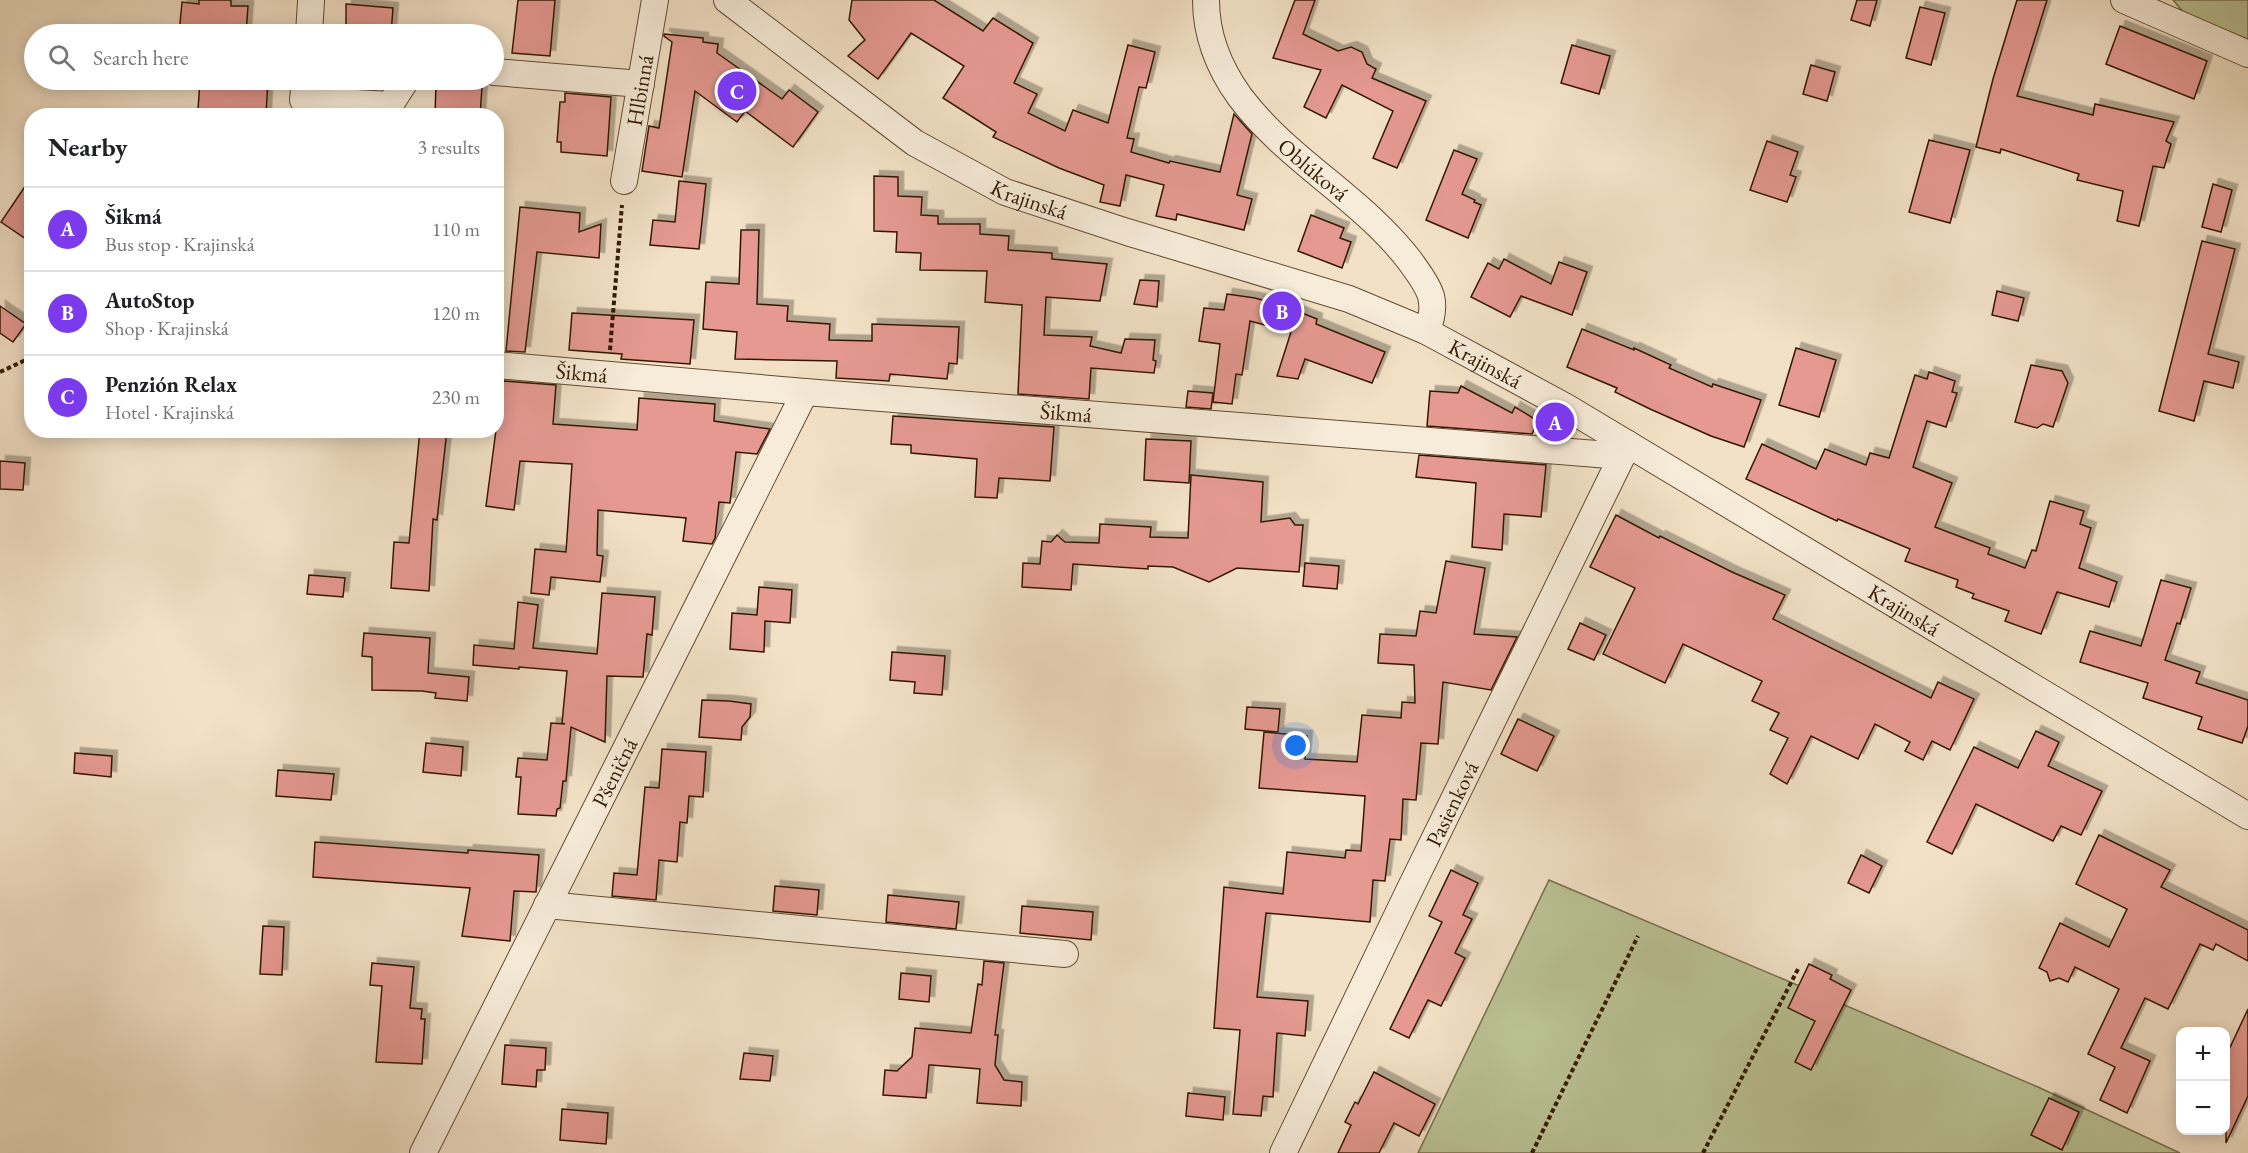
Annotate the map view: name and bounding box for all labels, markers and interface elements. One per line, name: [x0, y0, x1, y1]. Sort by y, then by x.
search box: [24, 24, 504, 90]
icon: search: [45, 41, 78, 74]
text: Search here: [93, 43, 188, 72]
street label: Hlbinná: [619, 52, 660, 128]
pin: C: [718, 68, 756, 113]
text: Nearby: [48, 130, 128, 164]
street label: Oblúková: [1272, 131, 1355, 208]
text: 3 results: [417, 134, 480, 160]
street label: Krajinská: [986, 172, 1071, 226]
text: Šikmá: [105, 202, 162, 231]
text: A: [60, 216, 75, 242]
text: 110 m: [432, 216, 480, 242]
text: Bus stop · Krajinská: [105, 231, 255, 257]
text: AutoStop: [105, 286, 194, 315]
pin: B: [1262, 288, 1302, 334]
text: B: [61, 300, 74, 326]
text: 120 m: [432, 300, 480, 326]
text: Shop · Krajinská: [105, 315, 229, 341]
street label: Krajinská: [1444, 332, 1527, 395]
street label: Šikmá: [555, 356, 609, 389]
text: Penzión Relax: [105, 370, 237, 399]
text: C: [60, 384, 75, 410]
text: 230 m: [432, 384, 480, 410]
street label: Šikmá: [1039, 396, 1093, 429]
text: Hotel · Krajinská: [105, 399, 234, 425]
pin: A: [1536, 400, 1574, 444]
street label: Krajinská: [1863, 577, 1946, 643]
your location: [1281, 731, 1310, 760]
street label: Pšeničná: [585, 733, 644, 812]
street label: Pasienková: [1419, 756, 1485, 851]
map controls: [2176, 1027, 2230, 1135]
button: +: [2176, 1027, 2230, 1081]
button: −: [2176, 1081, 2230, 1135]

